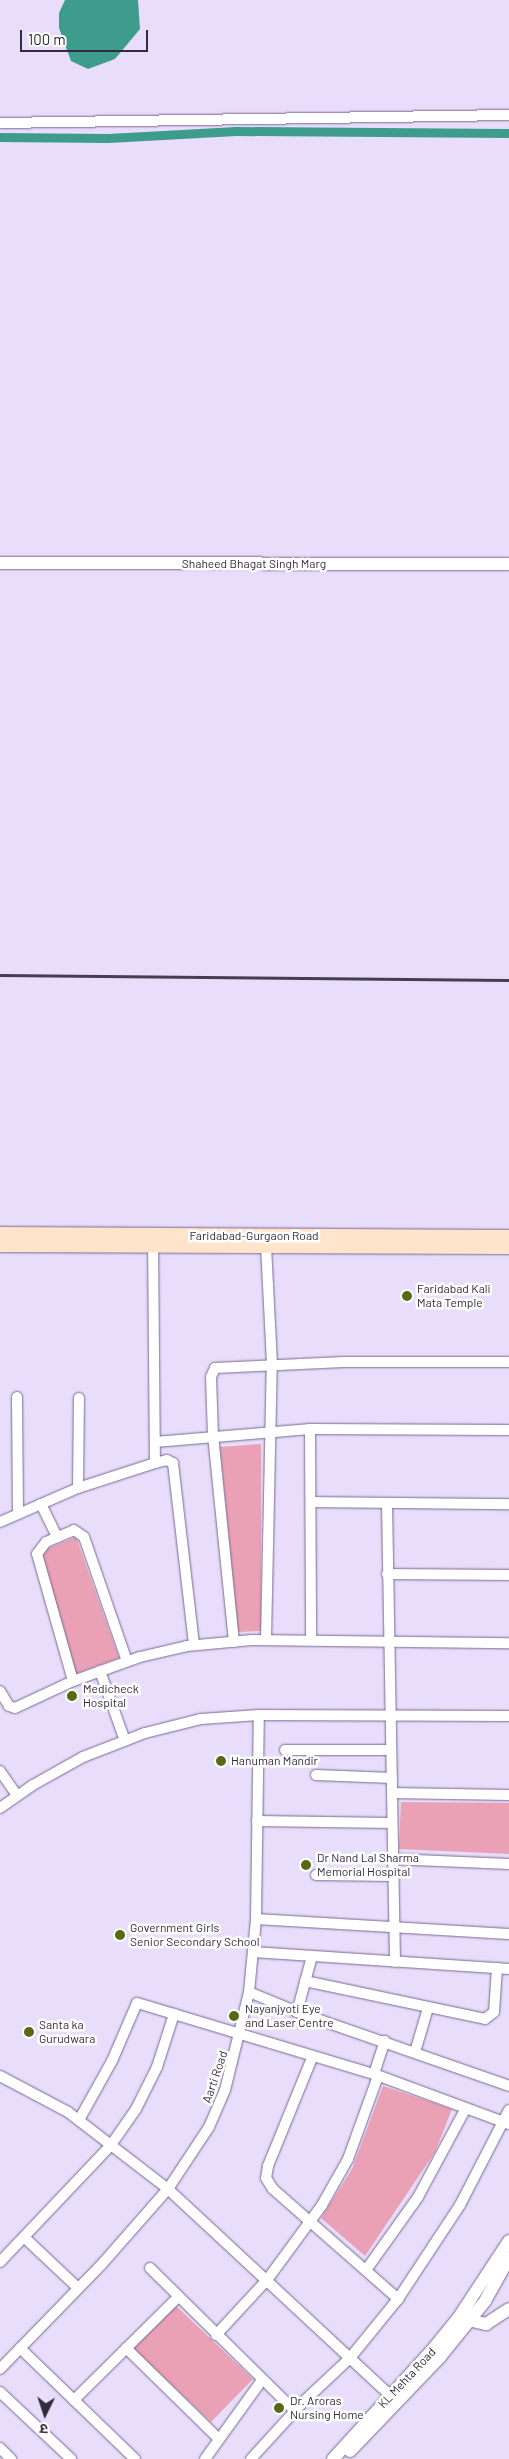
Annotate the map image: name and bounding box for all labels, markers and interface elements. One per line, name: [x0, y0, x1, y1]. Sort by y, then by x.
scale bar: [22, 20, 150, 52]
text: 100 m: [28, 30, 66, 48]
street label: Shaheed Bhagat Singh Marg: [182, 557, 326, 571]
street label: Faridabad-Gurgaon Road: [189, 1229, 319, 1243]
place label: Faridabad Kali Mata Temple: [417, 1282, 491, 1310]
marker: Faridabad Kali Mata Temple: [401, 1290, 413, 1302]
place label: Medicheck Hospital: [83, 1682, 139, 1710]
marker: Medicheck Hospital: [65, 1689, 79, 1703]
place label: Hanuman Mandir: [231, 1754, 318, 1768]
marker: Hanuman Mandir: [215, 1755, 227, 1767]
place label: Dr Nand Lal Sharma Memorial Hospital: [317, 1851, 419, 1879]
marker: Dr Nand Lal Sharma Memorial Hospital: [299, 1858, 313, 1872]
place label: Government Girls Senior Secondary School: [130, 1921, 260, 1949]
marker: Government Girls Senior Secondary School: [114, 1929, 126, 1941]
place label: Nayanjyoti Eye and Laser Centre: [245, 2002, 334, 2030]
marker: Nayanjyoti Eye and Laser Centre: [227, 2009, 241, 2023]
place label: Santa ka Gurudwara: [39, 2018, 95, 2046]
marker: Santa ka Gurudwara: [23, 2026, 35, 2038]
street label: Aarti Road: [199, 2049, 231, 2105]
street label: KL Mehta Road: [375, 2345, 439, 2411]
north arrow: [20, 2389, 70, 2439]
place label: Dr. Aroras Nursing Home: [290, 2394, 364, 2422]
marker: Dr. Aroras Nursing Home: [272, 2401, 286, 2415]
text: उ: [39, 2421, 49, 2438]

